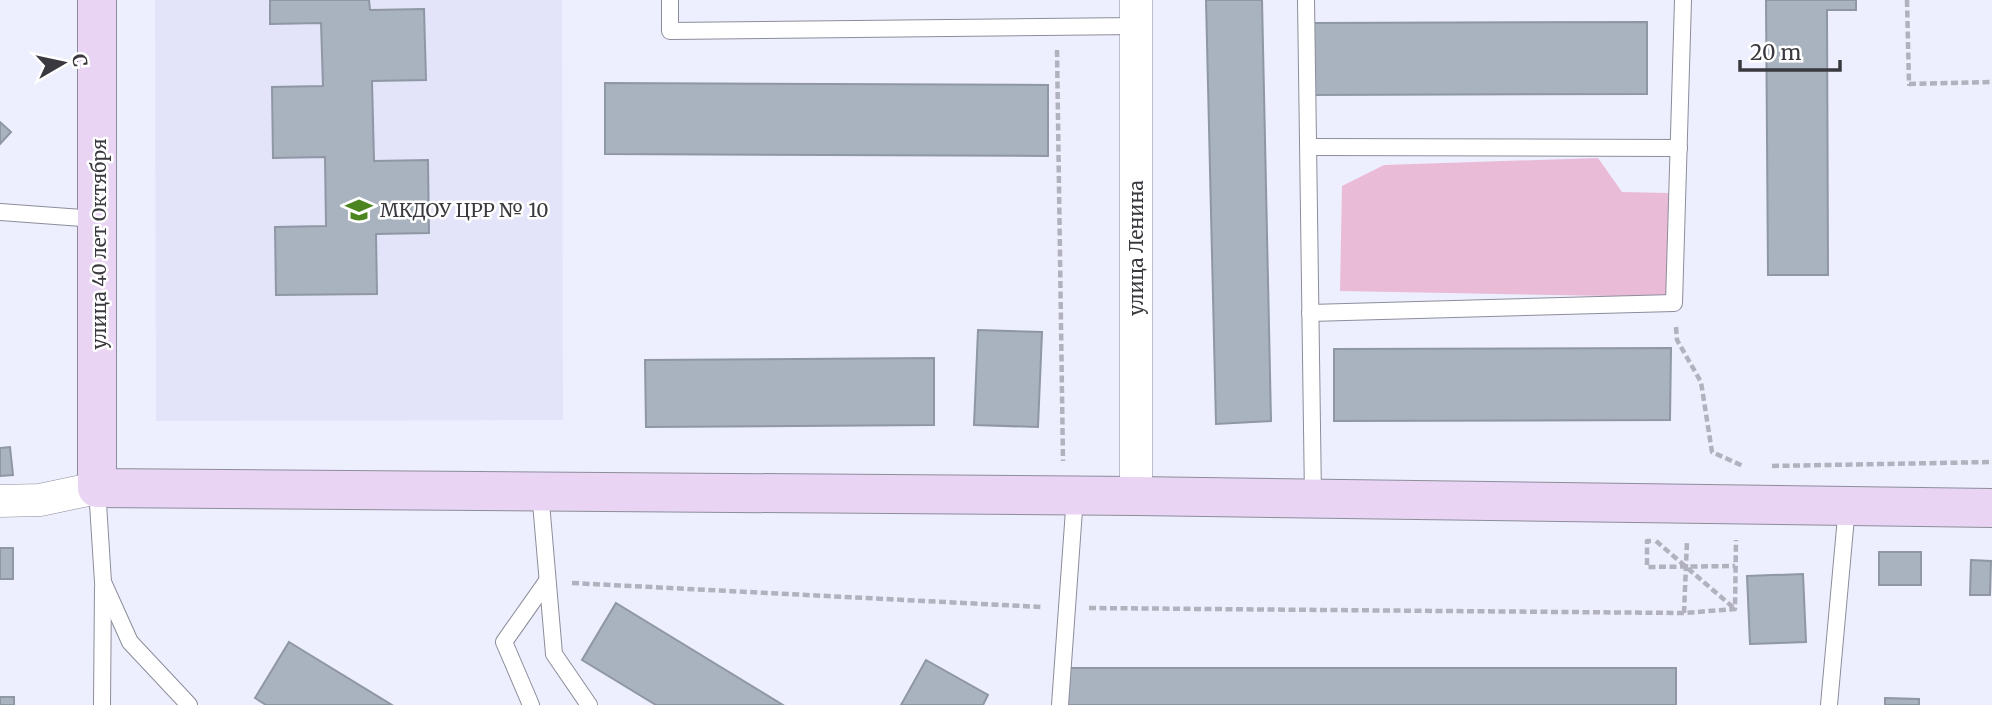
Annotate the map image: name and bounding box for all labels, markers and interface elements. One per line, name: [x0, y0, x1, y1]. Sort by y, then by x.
north arrow: [28, 28, 98, 98]
scale bar: [1740, 28, 1840, 72]
text: 20 m: [1750, 39, 1802, 66]
text: С: [67, 52, 93, 68]
street label: улица 40 лет Октября: [87, 138, 111, 350]
street label: улица Ленина: [1124, 180, 1148, 316]
school or university icon: МКДОУ ЦРР № 10: [344, 195, 374, 225]
place label: МКДОУ ЦРР № 10: [380, 198, 549, 222]

